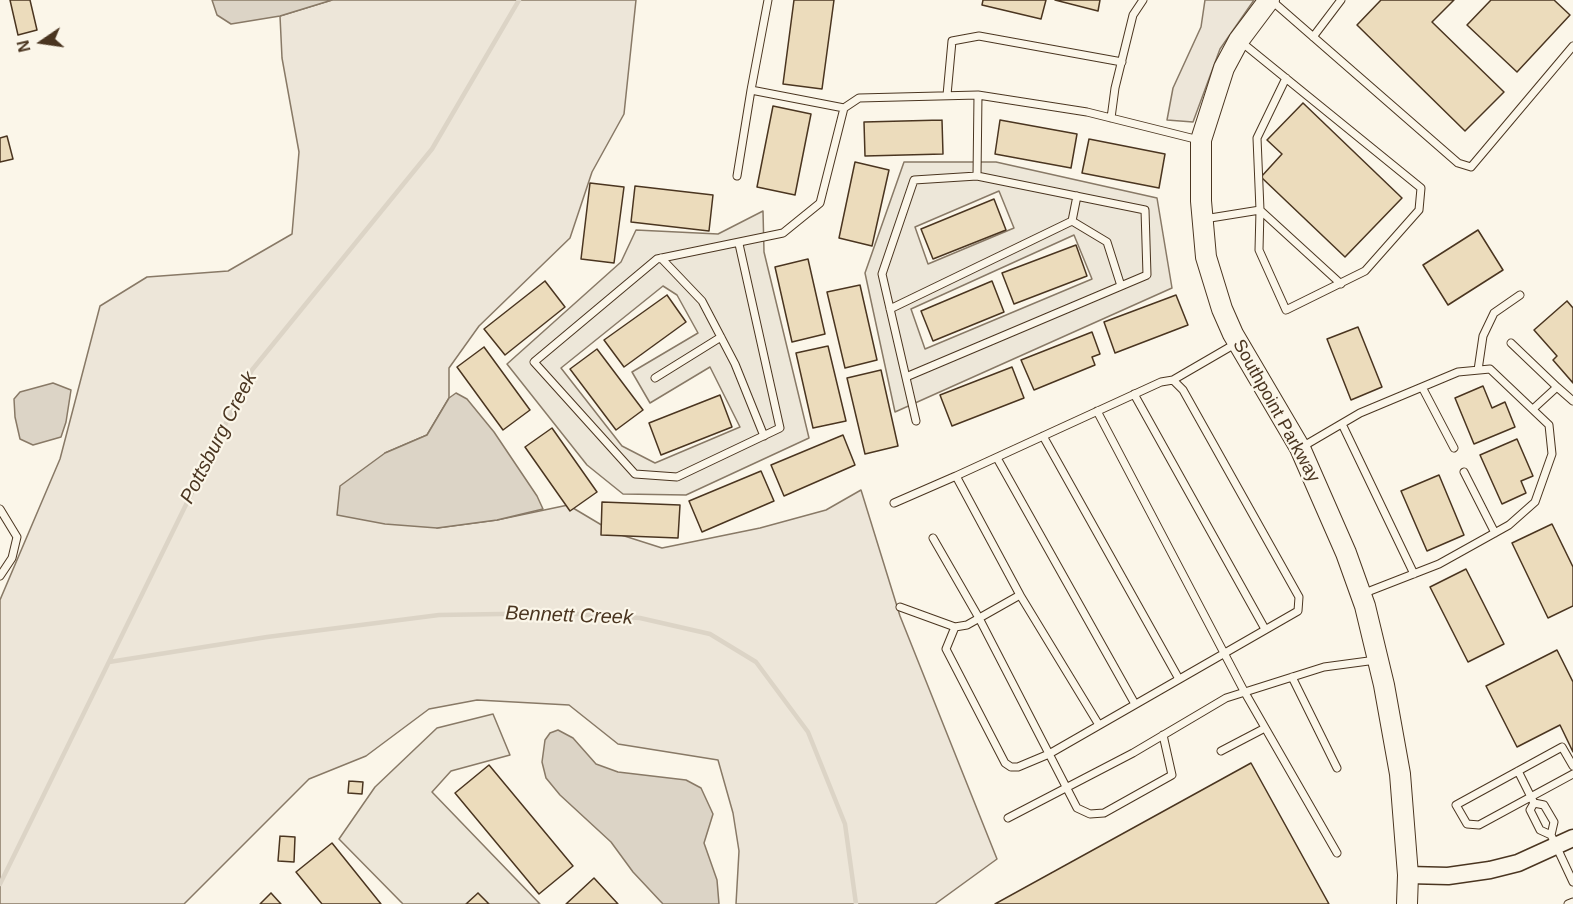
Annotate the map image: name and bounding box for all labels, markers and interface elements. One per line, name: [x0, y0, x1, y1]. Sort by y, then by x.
north arrow: [12, 12, 72, 72]
text: N: [14, 39, 34, 54]
street label: Southpoint Parkway: [1228, 336, 1324, 486]
water label: Pottsburg Creek: [176, 368, 262, 508]
water label: Bennett Creek: [505, 602, 633, 630]

